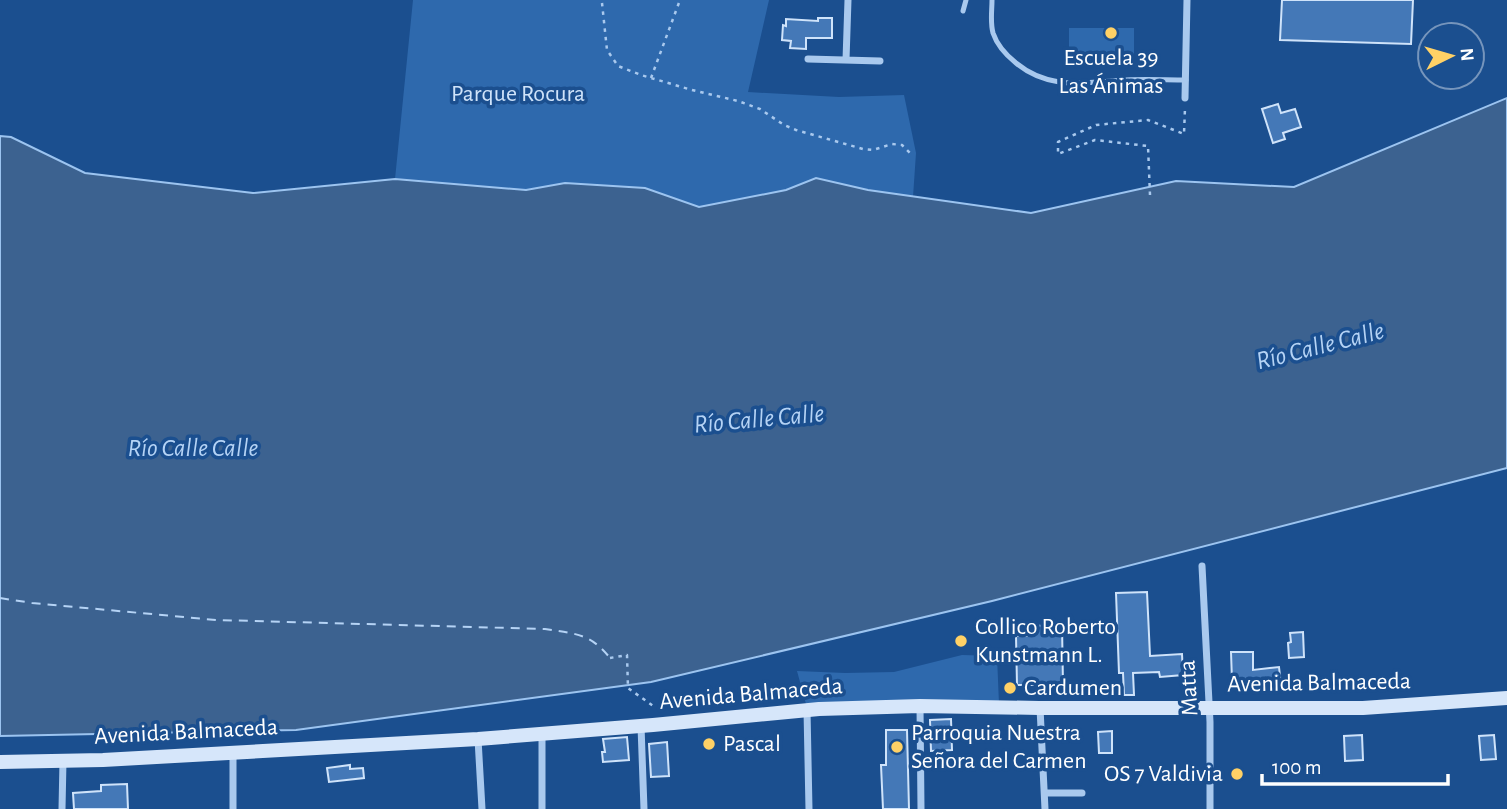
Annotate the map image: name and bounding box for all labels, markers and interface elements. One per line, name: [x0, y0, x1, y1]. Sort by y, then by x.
north arrow: [1416, 21, 1486, 91]
marker: Escuela 39 Las Ánimas: [1103, 25, 1119, 41]
place label: Escuela 39 Las Ánimas: [1059, 46, 1163, 98]
text: N: [1456, 47, 1476, 62]
park label: Parque Rocura: [451, 82, 585, 106]
water label: Río Calle Calle: [1253, 318, 1387, 374]
water label: Río Calle Calle: [693, 400, 825, 438]
water label: Río Calle Calle: [128, 435, 259, 461]
place label: Collico Roberto Kunstmann L.: [975, 615, 1116, 667]
marker: Collico Roberto Kunstmann L.: [953, 633, 969, 649]
street label: Matta: [1176, 659, 1202, 717]
street label: Avenida Balmaceda: [1227, 669, 1411, 697]
street label: Avenida Balmaceda: [658, 674, 844, 714]
place label: Cardumen: [1024, 676, 1122, 700]
marker: Cardumen: [1002, 680, 1018, 696]
street label: Avenida Balmaceda: [94, 715, 278, 749]
place label: Parroquia Nuestra Señora del Carmen: [911, 721, 1087, 773]
place label: Pascal: [723, 732, 781, 756]
marker: Pascal: [701, 736, 717, 752]
marker: Parroquia Nuestra Señora del Carmen: [889, 739, 905, 755]
scale bar: [1262, 742, 1448, 786]
text: 100 m: [1272, 757, 1322, 778]
place label: OS 7 Valdivia: [1104, 762, 1223, 786]
marker: OS 7 Valdivia: [1229, 766, 1245, 782]

